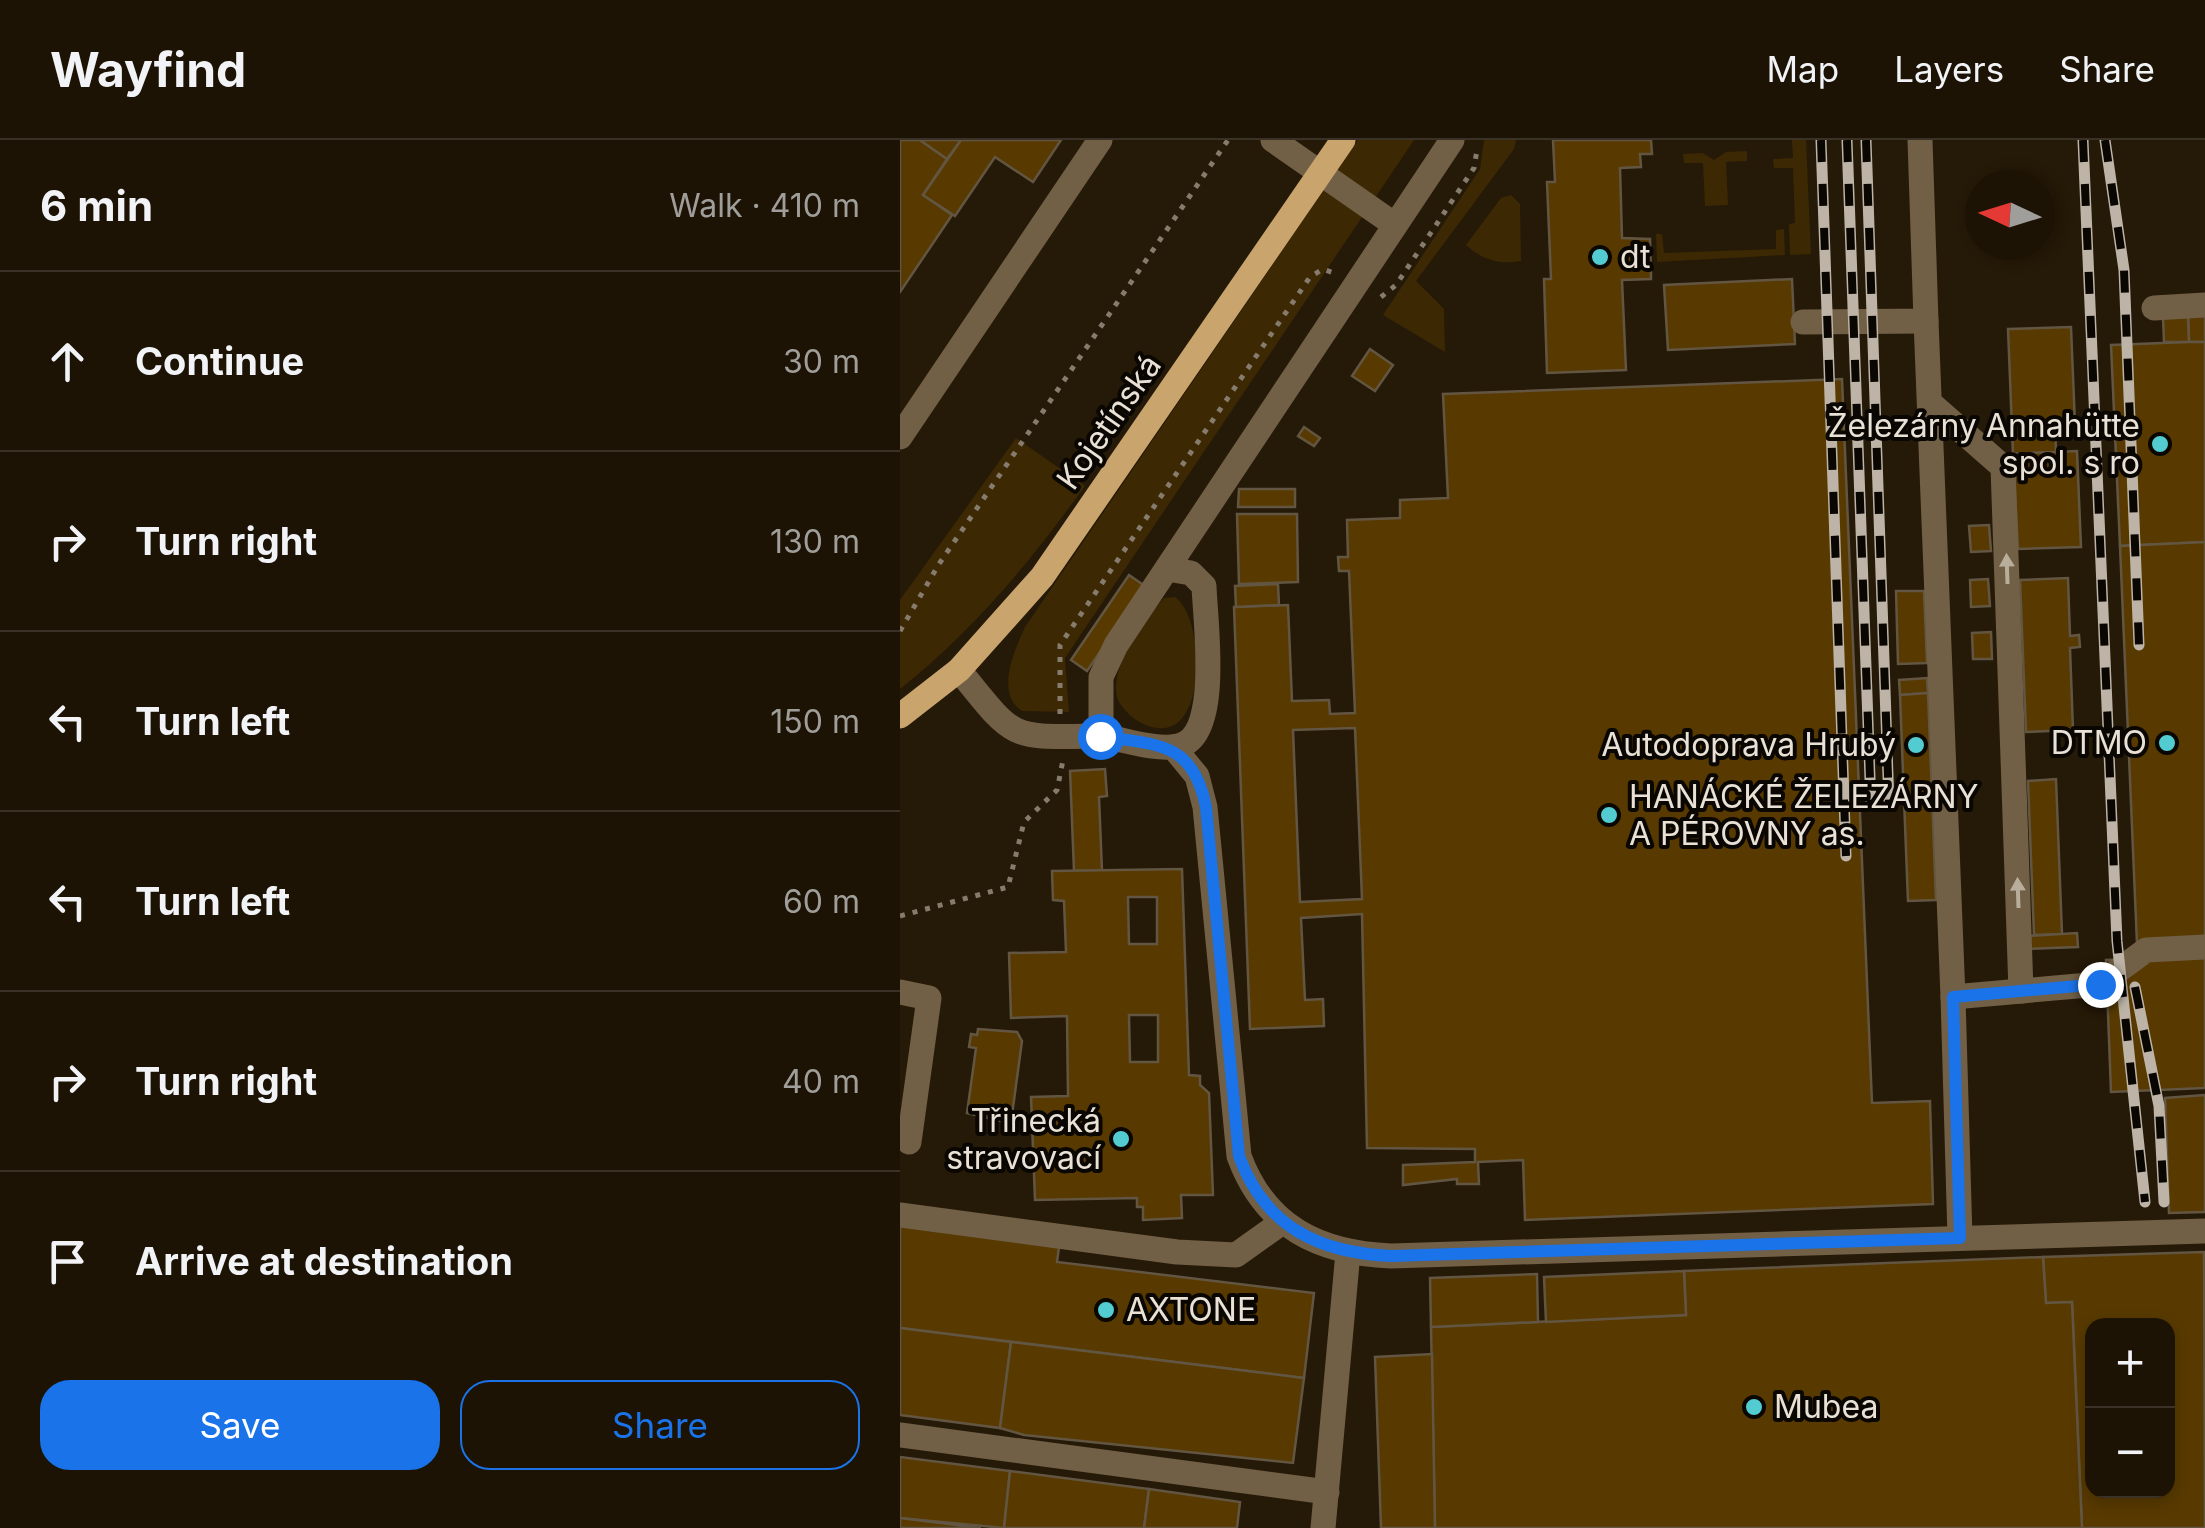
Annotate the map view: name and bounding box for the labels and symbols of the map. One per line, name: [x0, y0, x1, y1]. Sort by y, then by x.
north arrow: [1965, 170, 2055, 260]
place label: dt: [1620, 237, 1651, 276]
marker: dt: [1589, 246, 1611, 268]
street label: Kojetínská: [1048, 347, 1169, 497]
place label: Železárny Annahütte spol. s ro: [1827, 406, 2140, 482]
marker: Železárny Annahütte spol. s ro: [2149, 433, 2171, 455]
one-way arrow: [1998, 552, 2014, 584]
route start: [1078, 714, 1124, 760]
place label: DTMO: [2051, 723, 2147, 762]
place label: Autodoprava Hrubý: [1601, 725, 1896, 764]
marker: DTMO: [2156, 732, 2178, 754]
marker: Autodoprava Hrubý: [1905, 734, 1927, 756]
place label: HANÁCKÉ ŽELEZÁRNY A PÉROVNY as.: [1629, 777, 1978, 853]
marker: HANÁCKÉ ŽELEZÁRNY A PÉROVNY as.: [1598, 804, 1620, 826]
one-way arrow: [2010, 877, 2026, 909]
route end: [2078, 962, 2124, 1008]
place label: Třinecká stravovací: [946, 1101, 1101, 1177]
marker: Třinecká stravovací: [1110, 1128, 1132, 1150]
place label: AXTONE: [1126, 1290, 1256, 1329]
marker: AXTONE: [1095, 1299, 1117, 1321]
place label: Mubea: [1774, 1387, 1878, 1426]
marker: Mubea: [1743, 1396, 1765, 1418]

